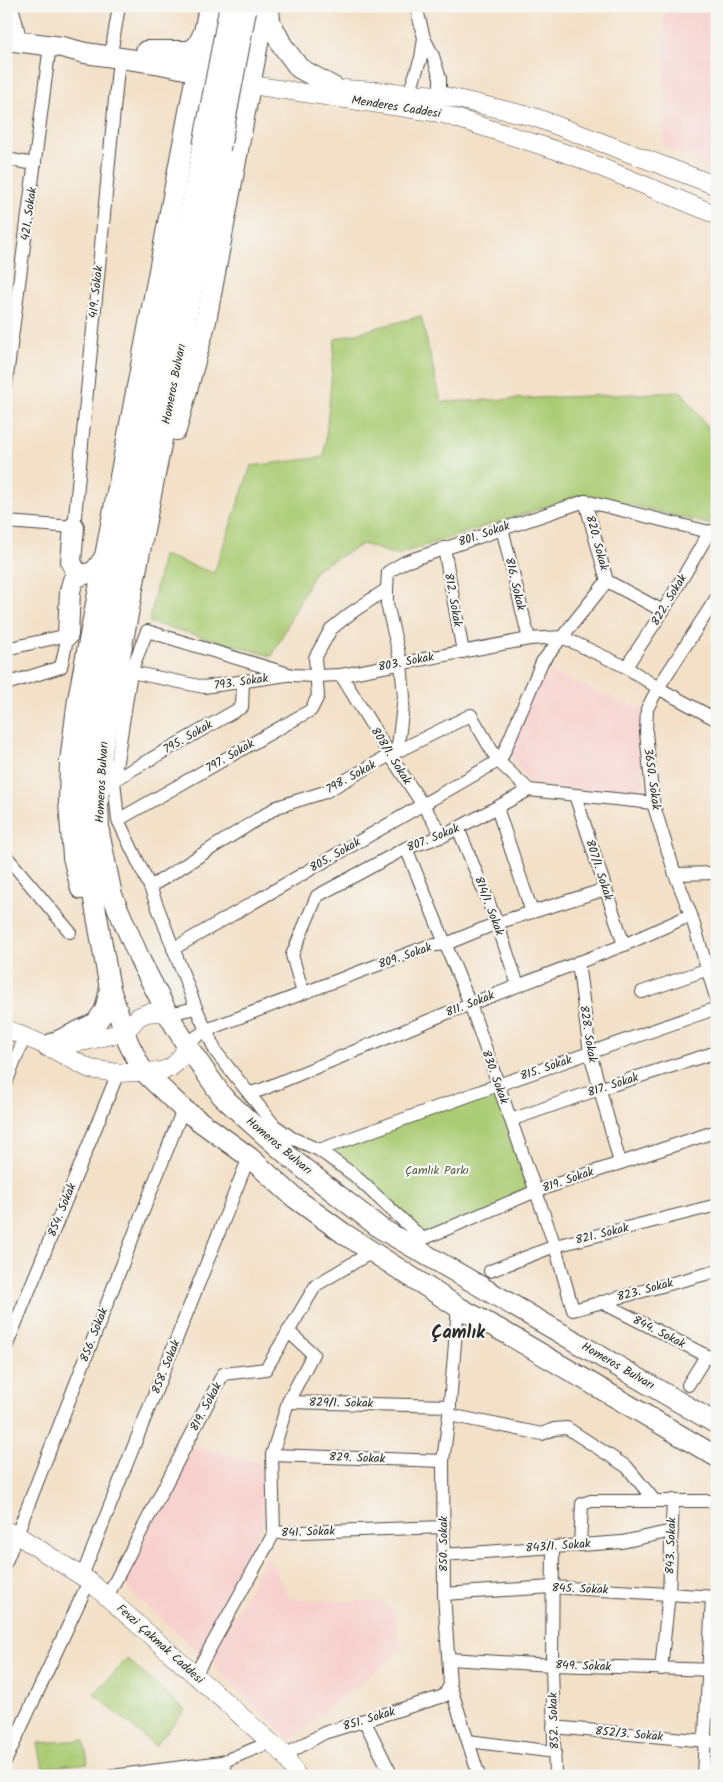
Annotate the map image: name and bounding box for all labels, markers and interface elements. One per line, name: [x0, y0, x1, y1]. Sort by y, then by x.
street label: Menderes Caddesi: [350, 91, 443, 124]
street label: 421. Sokak: [16, 186, 42, 242]
street label: 419. Sokak: [84, 264, 108, 319]
street label: Homeros Bulvarı: [157, 342, 191, 426]
street label: 820. Sokak: [581, 513, 614, 573]
street label: 801. Sokak: [456, 516, 513, 552]
street label: 816. Sokak: [500, 556, 530, 613]
street label: 822. Sokak: [646, 570, 692, 630]
street label: 812. Sokak: [439, 572, 467, 629]
street label: 803. Sokak: [376, 647, 436, 677]
street label: 793. Sokak: [213, 669, 270, 695]
street label: 795. Sokak: [160, 715, 217, 759]
street label: 808/1. Sokak: [366, 723, 416, 789]
street label: 797. Sokak: [202, 734, 258, 778]
street label: Homeros Bulvarı: [90, 741, 114, 823]
street label: 3650. Sokak: [638, 747, 666, 812]
street label: 798. Sokak: [322, 755, 380, 799]
street label: 807. Sokak: [404, 819, 462, 857]
street label: 805. Sokak: [306, 833, 364, 877]
street label: 807/1. Sokak: [580, 837, 618, 903]
street label: 814/1. Sokak: [469, 874, 509, 939]
street label: 809. Sokak: [376, 938, 435, 974]
street label: 811. Sokak: [443, 986, 498, 1022]
street label: 828. Sokak: [574, 1004, 602, 1064]
street label: 830. Sokak: [476, 1047, 514, 1107]
street label: 815. Sokak: [517, 1050, 575, 1086]
street label: 817. Sokak: [585, 1068, 641, 1102]
street label: Homeros Bulvarı: [242, 1112, 316, 1180]
park label: Çamlık Parkı: [405, 1161, 469, 1180]
street label: 819. Sokak: [540, 1162, 597, 1198]
street label: 854. Sokak: [43, 1180, 82, 1240]
street label: 821. Sokak: [573, 1218, 631, 1250]
street label: 823. Sokak: [615, 1273, 676, 1307]
street label: 856. Sokak: [75, 1305, 113, 1365]
street label: 844. Sokak: [629, 1311, 689, 1354]
district label: Çamlık: [431, 1319, 486, 1348]
street label: 858. Sokak: [146, 1337, 186, 1397]
street label: Homeros Bulvarı: [578, 1337, 658, 1395]
street label: 819. Sokak: [185, 1379, 227, 1435]
street label: 829/1. Sokak: [309, 1393, 374, 1413]
street label: 829. Sokak: [328, 1448, 386, 1468]
street label: 850. Sokak: [434, 1516, 453, 1572]
street label: 843. Sokak: [661, 1517, 682, 1575]
street label: 841. Sokak: [281, 1522, 336, 1542]
street label: 843/1. Sokak: [525, 1534, 591, 1558]
street label: 845. Sokak: [551, 1579, 609, 1599]
street label: Fevzi Çakmak Caddesi: [112, 1599, 209, 1689]
street label: 849. Sokak: [555, 1656, 612, 1676]
street label: 852. Sokak: [543, 1692, 564, 1750]
street label: 851. Sokak: [340, 1702, 398, 1736]
street label: 852/3. Sokak: [594, 1722, 664, 1746]

